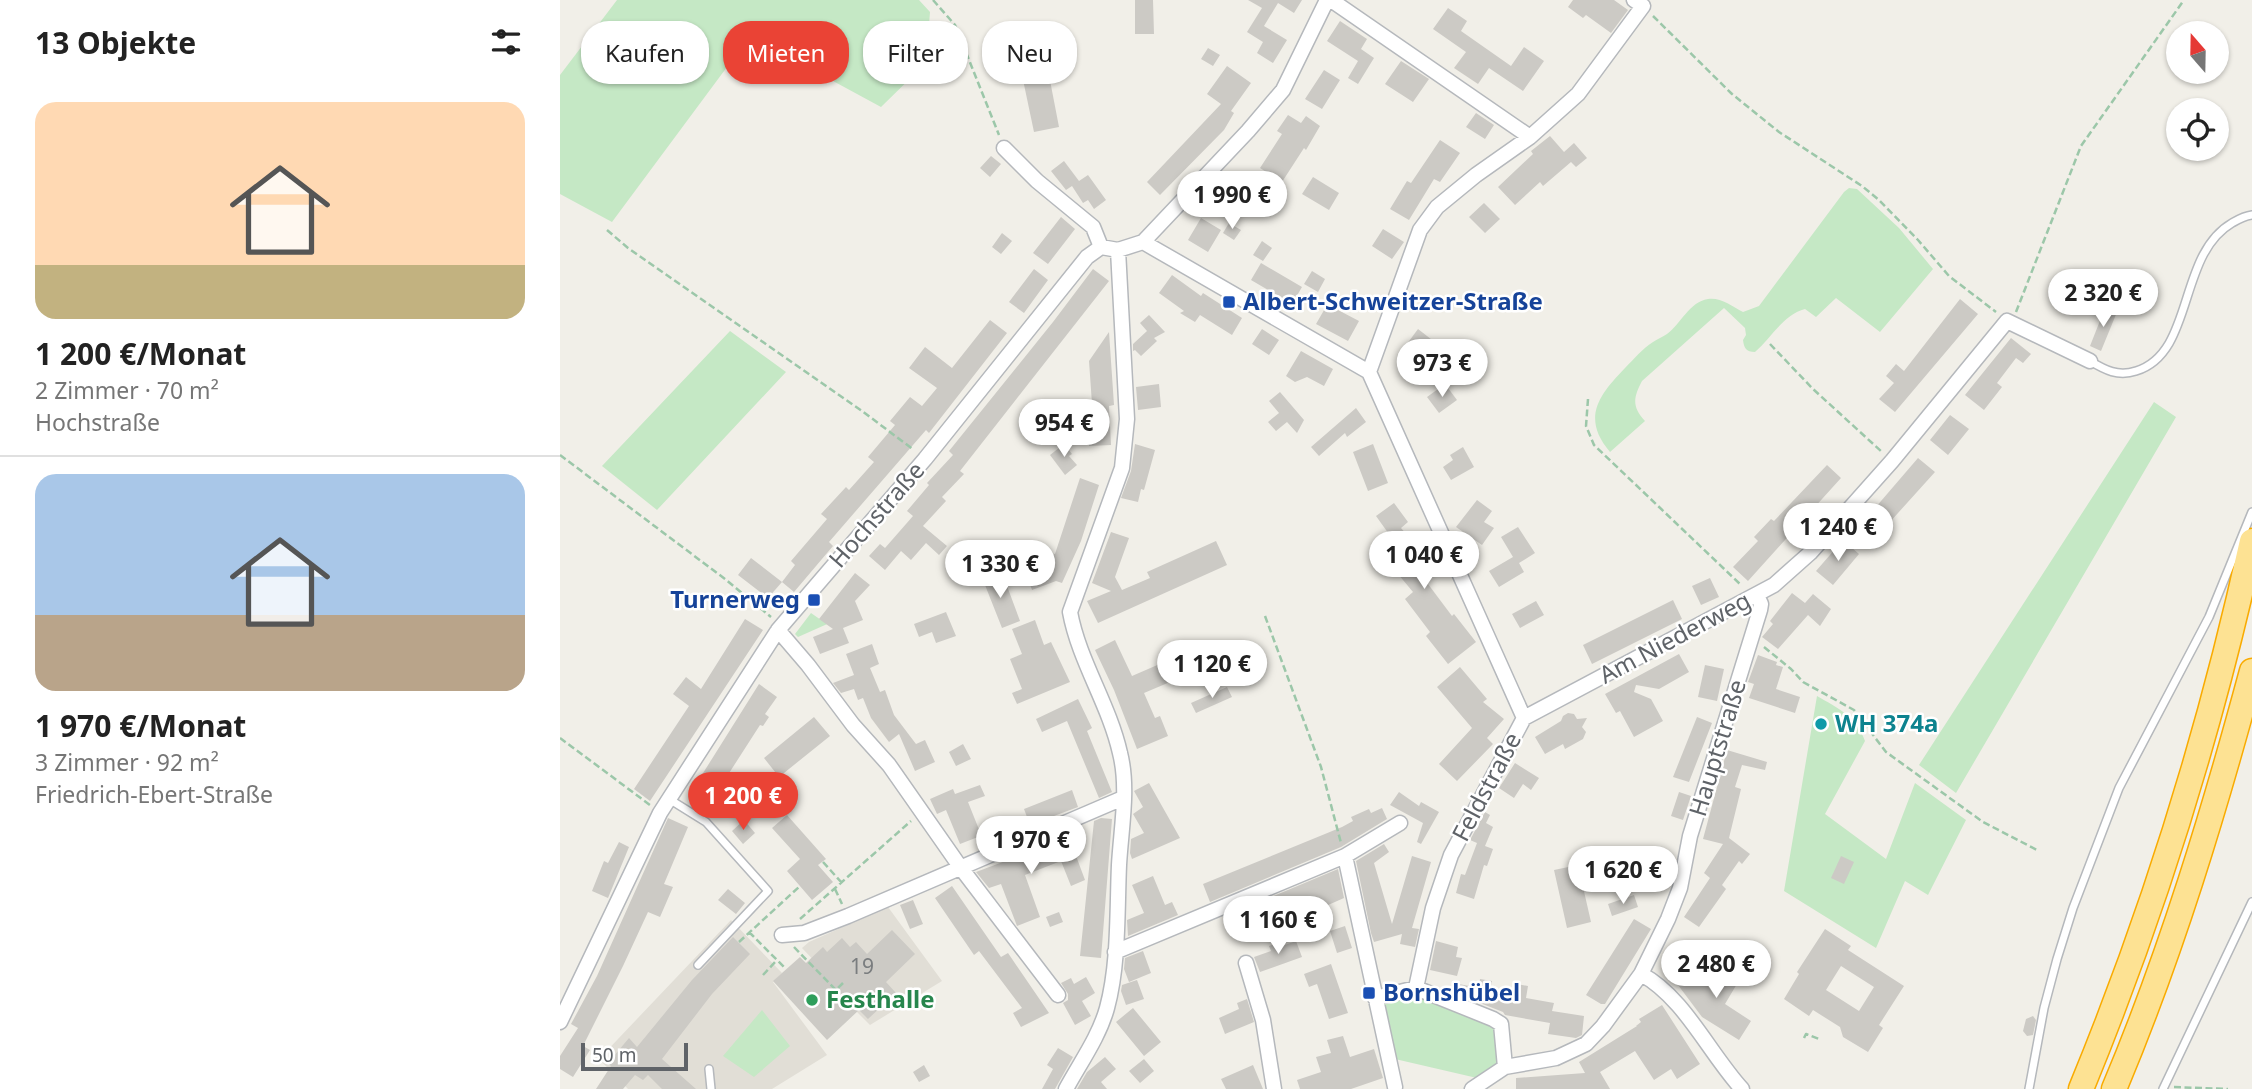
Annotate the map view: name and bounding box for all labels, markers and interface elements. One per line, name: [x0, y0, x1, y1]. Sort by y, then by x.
chip: Kaufen: [581, 21, 709, 84]
chip: Mieten: [723, 21, 849, 84]
chip: Filter: [863, 21, 968, 84]
chip: Neu: [982, 21, 1077, 84]
north arrow: [2166, 21, 2230, 84]
map controls: [2166, 21, 2229, 161]
text: 13 Objekte: [35, 22, 196, 63]
icon: filters: [487, 23, 525, 61]
button: locate: [2166, 98, 2229, 161]
icon: home: [217, 147, 343, 273]
pin: 1 990 €: [1167, 172, 1297, 231]
text: 1 990 €: [1193, 178, 1271, 210]
pin: 2 320 €: [2038, 270, 2168, 329]
text: 2 320 €: [2064, 276, 2142, 308]
place label: Albert-Schweitzer-Straße: [1243, 284, 1543, 317]
marker: Albert-Schweitzer-Straße: [1221, 294, 1237, 310]
text: 1 200 €/Monat: [35, 333, 246, 374]
pin: 973 €: [1393, 340, 1491, 399]
text: 973 €: [1413, 346, 1471, 378]
text: 2 Zimmer · 70 m²: [35, 374, 219, 406]
pin: 954 €: [1015, 400, 1113, 459]
text: Hochstraße: [35, 406, 160, 438]
text: 954 €: [1035, 406, 1093, 438]
street label: Hochstraße: [821, 454, 931, 574]
pin: 1 240 €: [1773, 504, 1903, 563]
text: 1 240 €: [1799, 510, 1877, 542]
icon: home: [217, 519, 343, 645]
pin: 1 040 €: [1359, 532, 1489, 591]
text: 1 040 €: [1385, 538, 1463, 570]
pin: 1 330 €: [935, 540, 1065, 600]
text: 1 330 €: [961, 547, 1039, 579]
place label: Turnerweg: [670, 582, 800, 615]
street label: Am Niederweg: [1593, 583, 1756, 691]
marker: Turnerweg: [806, 592, 822, 608]
pin: 1 120 €: [1147, 640, 1277, 700]
text: 1 120 €: [1173, 647, 1251, 679]
street label: Hauptstraße: [1680, 675, 1753, 820]
text: 1 970 €/Monat: [35, 705, 246, 746]
place label: WH 374a: [1835, 706, 1938, 739]
marker: WH 374a: [1813, 716, 1829, 732]
street label: Feldstraße: [1443, 726, 1528, 846]
text: 3 Zimmer · 92 m²: [35, 746, 219, 778]
pin: 1 200 €: [678, 772, 808, 832]
text: Friedrich-Ebert-Straße: [35, 778, 273, 810]
text: 1 200 €: [704, 779, 782, 811]
pin: 1 970 €: [966, 816, 1096, 876]
text: 1 970 €: [992, 823, 1070, 855]
pin: 1 620 €: [1558, 846, 1688, 906]
text: 1 620 €: [1584, 853, 1662, 885]
pin: 1 160 €: [1213, 897, 1343, 956]
text: 1 160 €: [1239, 903, 1317, 935]
pin: 2 480 €: [1651, 940, 1781, 1000]
text: 2 480 €: [1677, 947, 1755, 979]
house number: 19: [850, 952, 874, 980]
place label: Bornshübel: [1383, 975, 1520, 1008]
place label: Festhalle: [826, 982, 935, 1015]
marker: Bornshübel: [1361, 985, 1377, 1001]
marker: Festhalle: [804, 992, 820, 1008]
scale bar: [581, 1040, 688, 1072]
text: 50 m: [592, 1042, 636, 1068]

